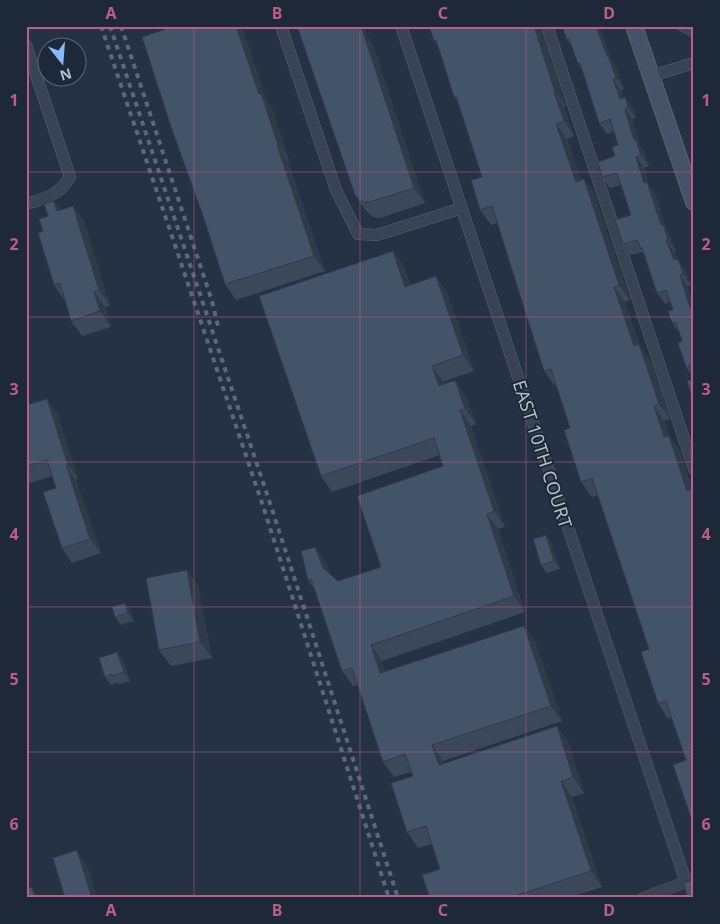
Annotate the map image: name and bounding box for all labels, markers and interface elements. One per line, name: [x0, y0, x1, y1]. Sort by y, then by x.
text: A: [105, 2, 117, 24]
text: B: [272, 2, 282, 24]
text: C: [438, 2, 448, 24]
text: D: [603, 2, 615, 24]
north arrow: [38, 38, 88, 88]
text: N: [58, 64, 74, 86]
text: 1: [9, 89, 19, 111]
text: 1: [701, 89, 711, 111]
text: 2: [9, 233, 19, 255]
text: 2: [701, 233, 711, 255]
street label: EAST 10TH COURT: [508, 377, 578, 531]
text: 3: [9, 378, 19, 400]
text: 3: [701, 378, 711, 400]
text: 4: [9, 523, 19, 545]
text: 4: [701, 523, 711, 545]
text: 5: [9, 668, 19, 690]
text: 5: [701, 668, 711, 690]
text: 6: [9, 813, 19, 835]
text: 6: [701, 813, 711, 835]
text: A: [105, 899, 117, 921]
text: B: [272, 899, 282, 921]
text: C: [438, 899, 448, 921]
text: D: [603, 899, 615, 921]

